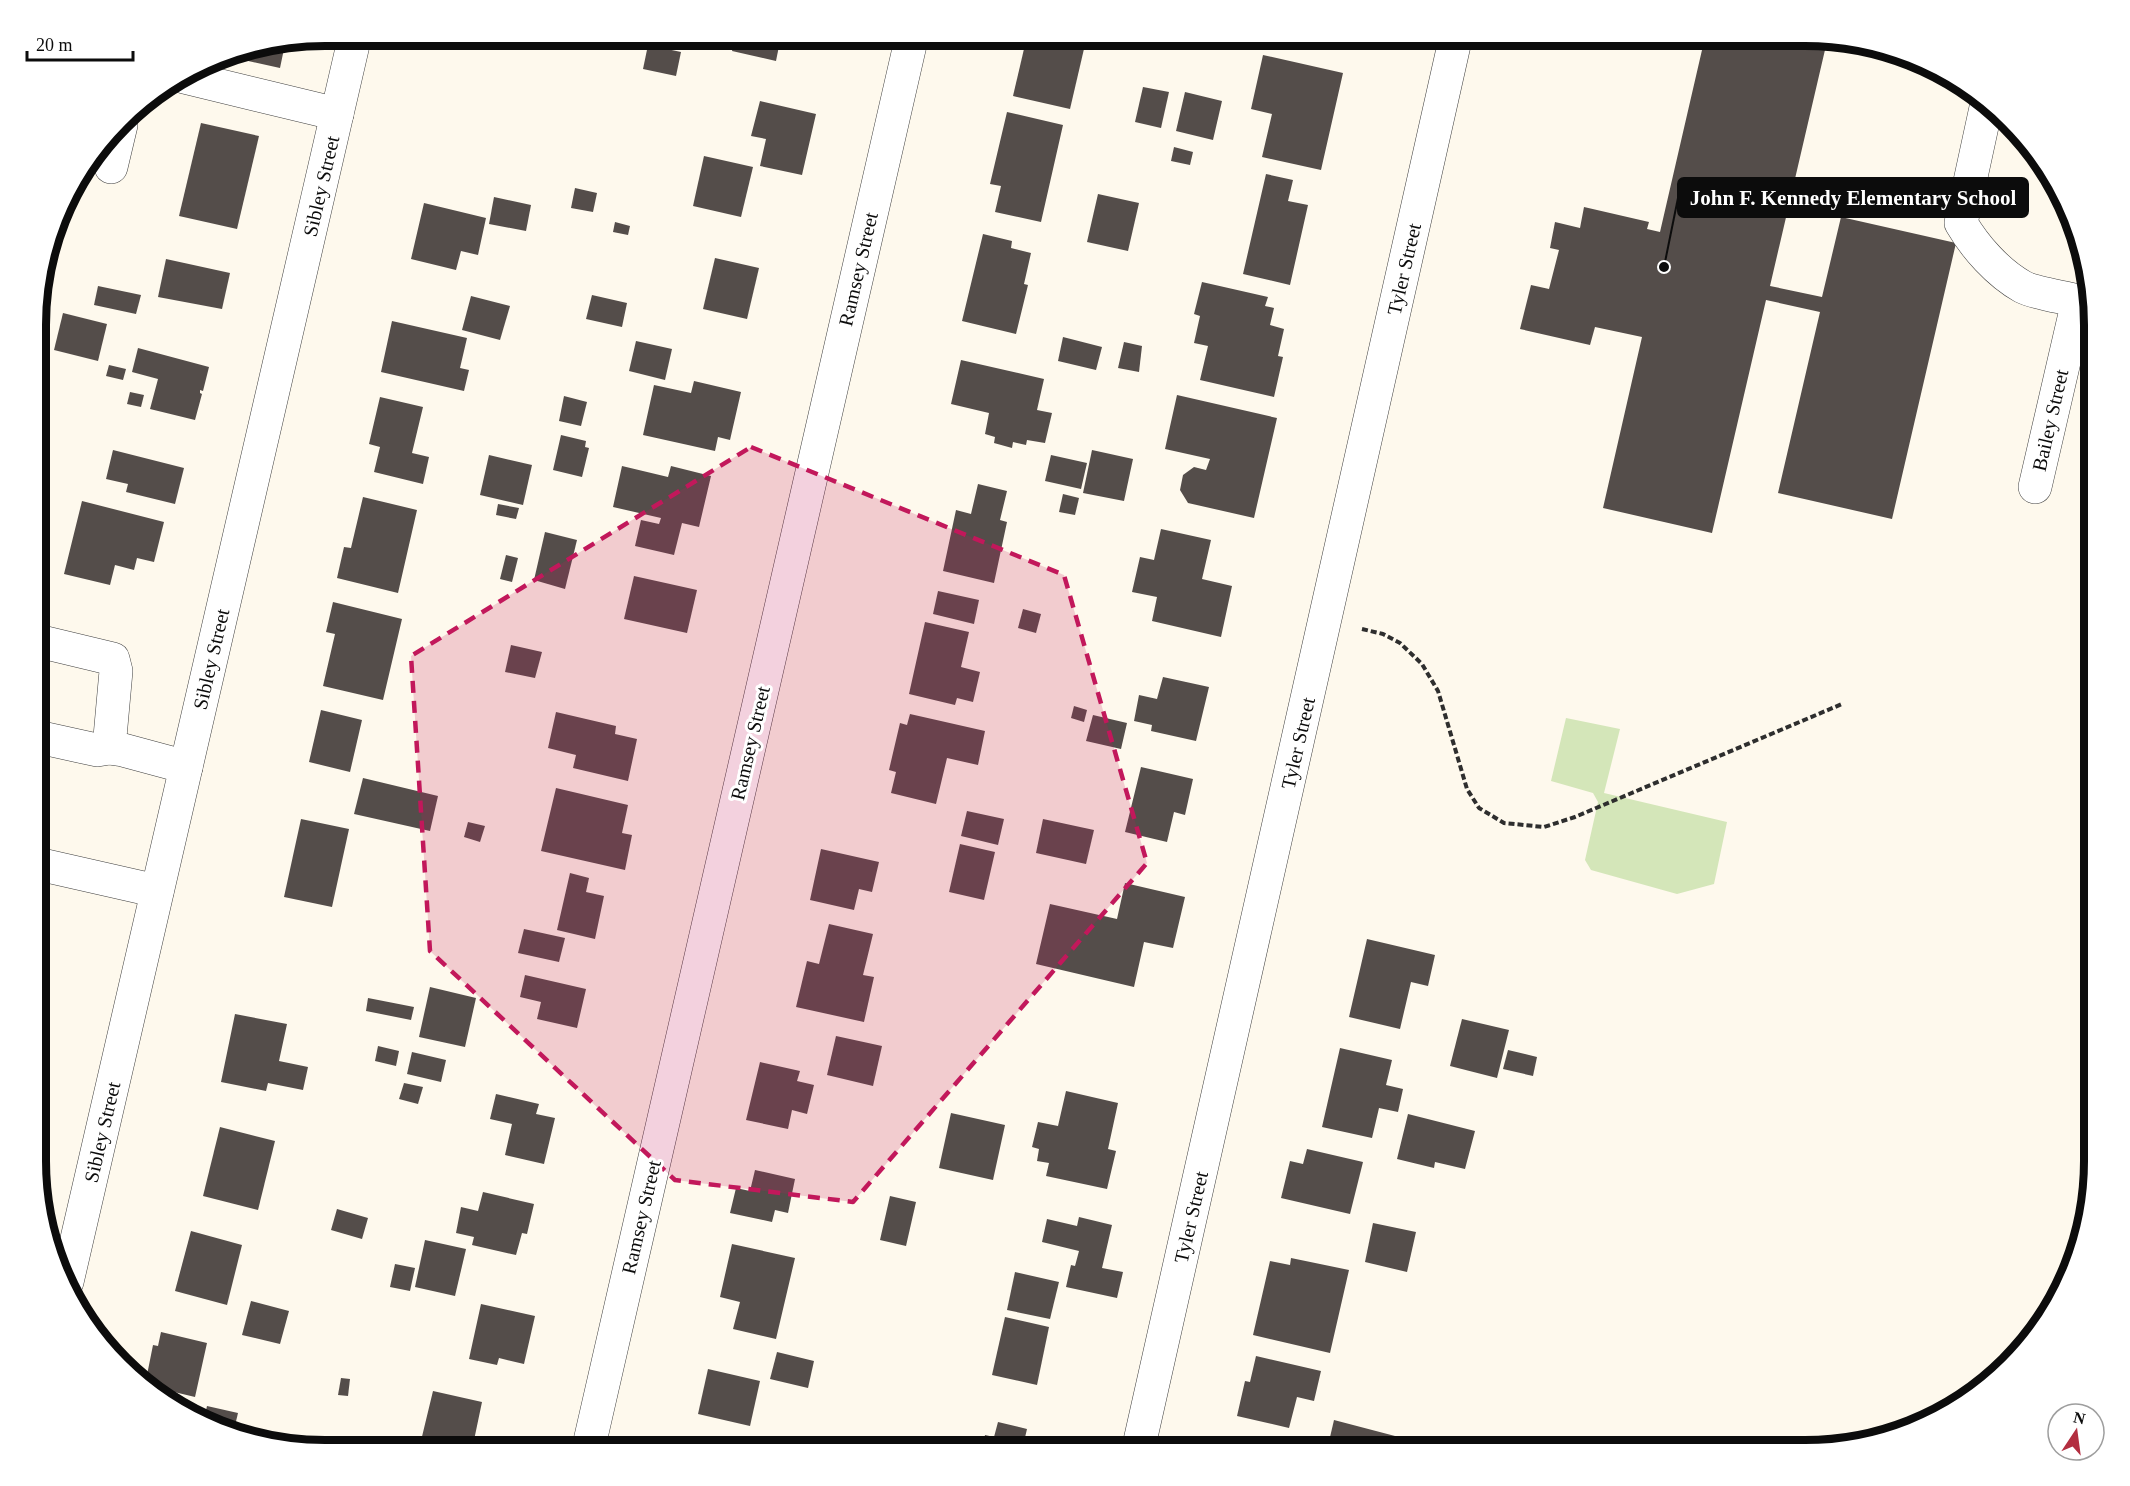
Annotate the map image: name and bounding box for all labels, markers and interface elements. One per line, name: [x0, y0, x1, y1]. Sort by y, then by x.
scale bar: [27, 24, 134, 62]
text: 20 m: [36, 35, 73, 55]
street label: Sibley Street: [299, 133, 344, 239]
callout: John F. Kennedy Elementary School: [1678, 178, 2028, 217]
text: John F. Kennedy Elementary School: [1690, 186, 2016, 210]
street label: Ramsey Street: [834, 210, 883, 328]
street label: Tyler Street: [1383, 221, 1426, 317]
street label: Bailey Street: [2028, 366, 2073, 473]
street label: Sibley Street: [189, 606, 234, 712]
street label: Ramsey Street: [726, 684, 775, 802]
street label: Tyler Street: [1277, 695, 1320, 791]
street label: Sibley Street: [80, 1079, 125, 1185]
street label: Ramsey Street: [617, 1158, 666, 1276]
street label: Tyler Street: [1170, 1169, 1213, 1265]
north arrow: [2046, 1402, 2106, 1462]
text: N: [2072, 1408, 2087, 1428]

